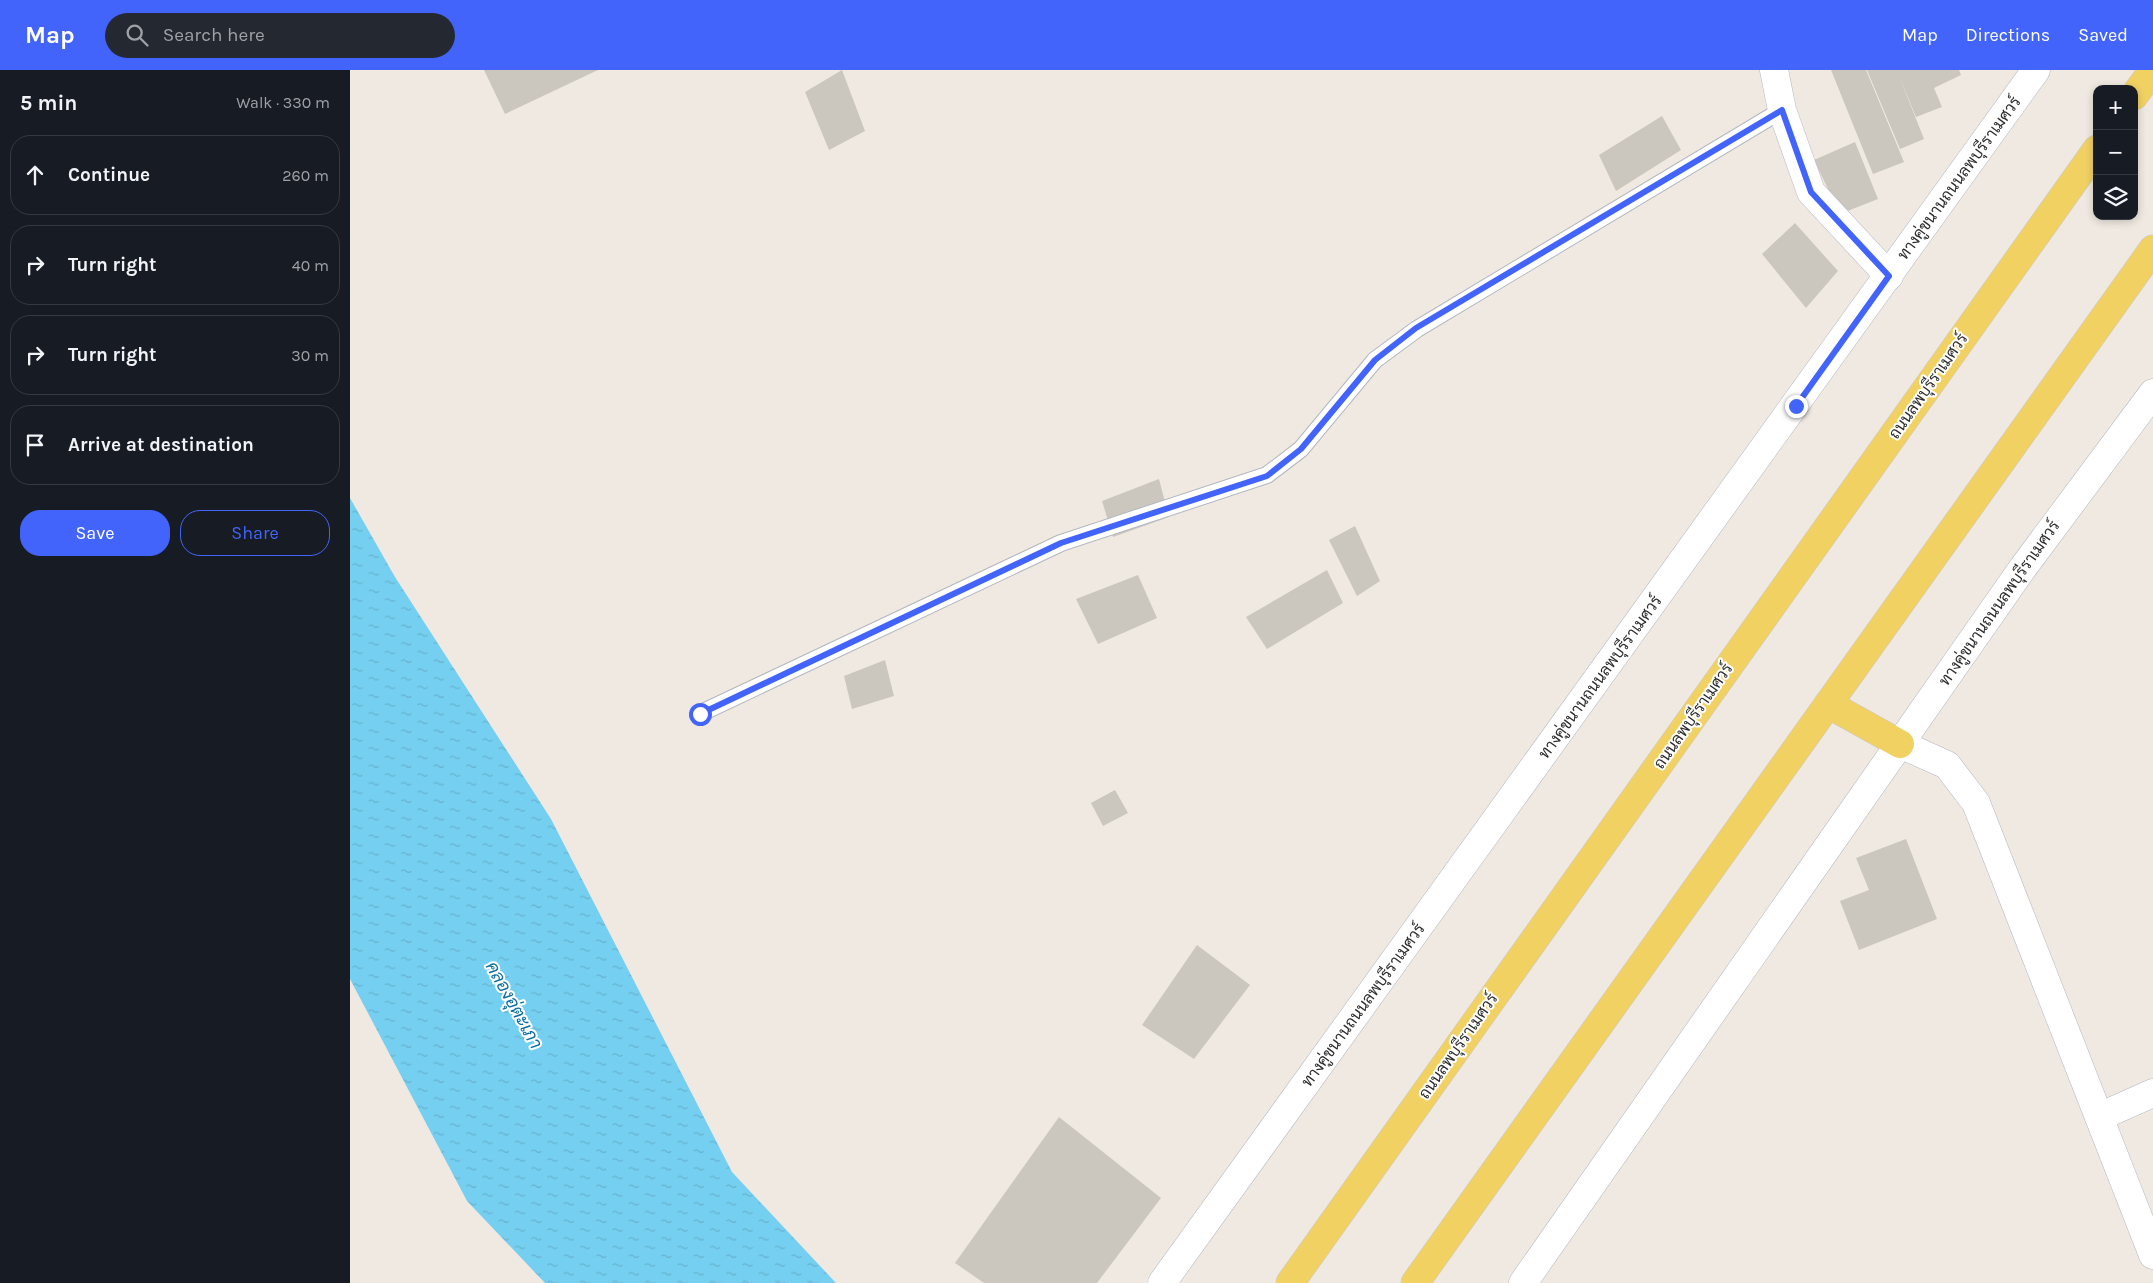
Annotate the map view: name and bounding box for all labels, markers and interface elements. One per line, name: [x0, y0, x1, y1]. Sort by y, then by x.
search box: [105, 13, 455, 58]
text: Map: [25, 21, 75, 49]
icon: search: [123, 21, 151, 49]
text: Search here: [163, 24, 265, 46]
text: Map: [1902, 24, 1938, 46]
text: Directions: [1966, 24, 2050, 46]
text: Saved: [2078, 24, 2128, 46]
map controls: [2093, 85, 2138, 220]
button: +: [2093, 85, 2138, 130]
text: 5 min: [20, 91, 77, 115]
street label: ทางคู่ขนานถนนลพบุรีราเมศวร์: [1891, 91, 2026, 265]
text: Walk · 330 m: [236, 93, 330, 112]
button: −: [2093, 130, 2138, 175]
icon: ahead: [21, 161, 49, 189]
text: Continue: [68, 164, 150, 186]
text: 260 m: [282, 166, 329, 185]
button: layers: [2093, 175, 2138, 220]
icon: right: [21, 251, 49, 279]
text: Turn right: [68, 254, 157, 276]
text: 40 m: [292, 256, 329, 275]
street label: ถนนลพบุรีราเมศวร์: [1882, 328, 1973, 444]
icon: right: [21, 341, 49, 369]
text: Turn right: [68, 344, 157, 366]
text: 30 m: [291, 346, 329, 365]
route end: [1785, 395, 1808, 418]
icon: arrive: [21, 431, 49, 459]
text: Arrive at destination: [68, 434, 254, 456]
button: Save: [20, 510, 170, 556]
button: Share: [180, 510, 330, 556]
street label: ทางคู่ขนานถนนลพบุรีราเมศวร์: [1932, 515, 2065, 690]
street label: ทางคู่ขนานถนนลพบุรีราเมศวร์: [1532, 590, 1667, 764]
street label: ถนนลพบุรีราเมศวร์: [1647, 658, 1738, 774]
route start: [689, 703, 712, 726]
street label: ทางคู่ขนานถนนลพบุรีราเมศวร์: [1295, 918, 1430, 1092]
water label: คลองอุ่ตะเภา: [480, 957, 548, 1053]
street label: ถนนลพบุรีราเมศวร์: [1412, 988, 1503, 1104]

